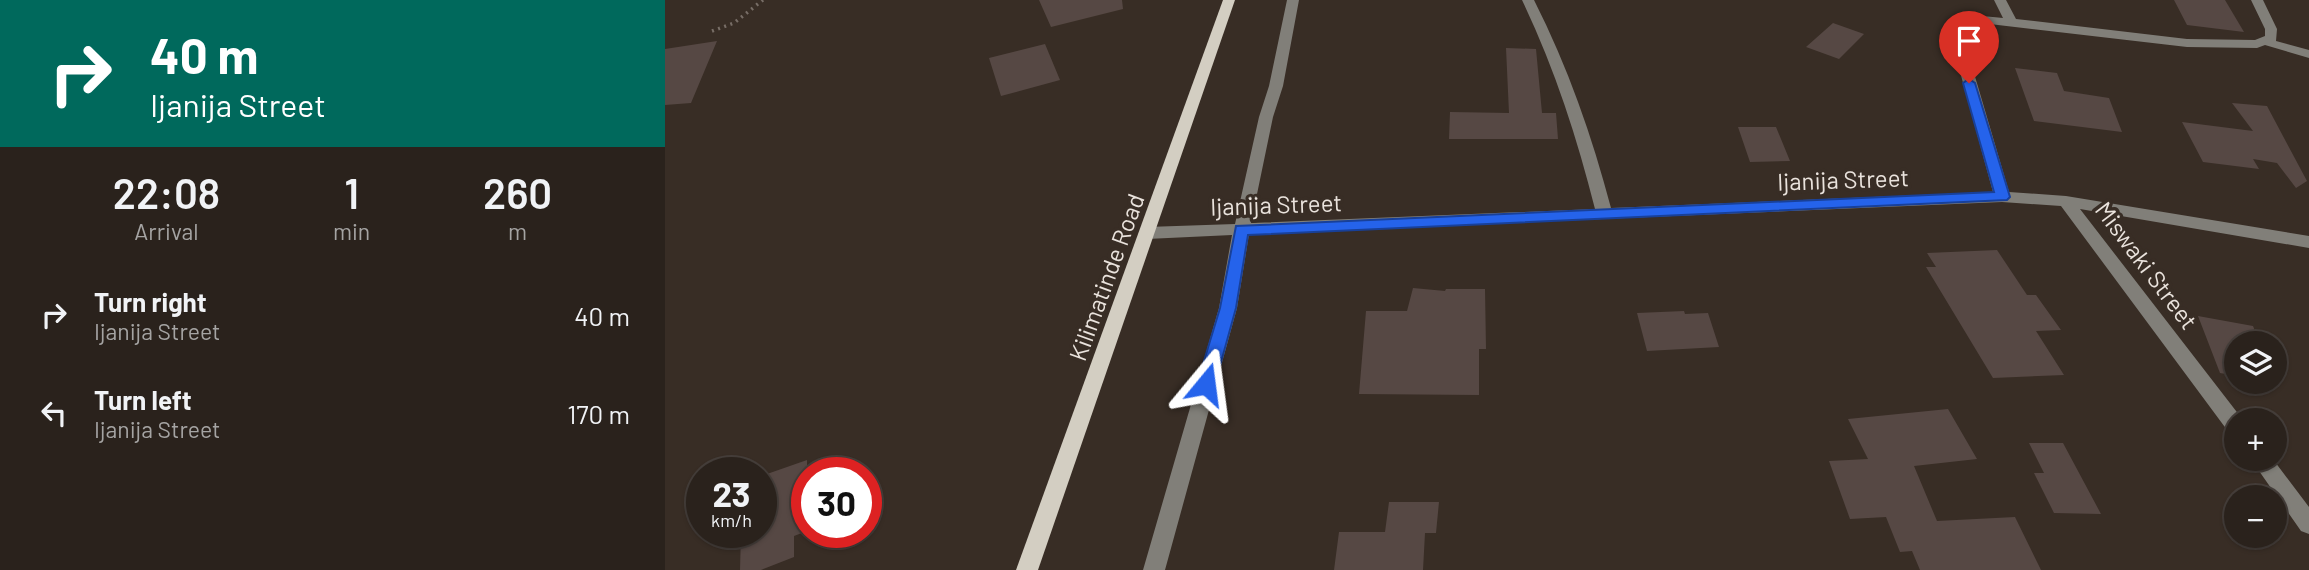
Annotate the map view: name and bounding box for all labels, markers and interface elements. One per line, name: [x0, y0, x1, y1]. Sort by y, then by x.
pin: [1939, 11, 1999, 83]
icon: arrive: [1950, 22, 1988, 60]
text: 40 m: [150, 25, 258, 84]
icon: right: [35, 28, 126, 119]
text: Ijanija Street: [150, 85, 326, 123]
street label: Ijanija Street: [1777, 162, 1909, 196]
text: 22:08: [113, 167, 220, 217]
text: 1: [344, 167, 359, 217]
text: 260: [483, 167, 552, 217]
street label: Ijanija Street: [1210, 187, 1342, 221]
street label: Kilimatinde Road: [1062, 189, 1150, 365]
street label: Miswaki Street: [2090, 196, 2204, 334]
text: Arrival: [134, 217, 199, 245]
text: min: [333, 217, 370, 245]
text: m: [508, 217, 527, 245]
text: Turn right: [94, 286, 207, 317]
icon: right: [35, 296, 73, 334]
text: 40 m: [574, 300, 630, 331]
text: Ijanija Street: [94, 317, 220, 345]
map controls: [2224, 331, 2287, 548]
button: layers: [2224, 331, 2287, 394]
position arrow: [1169, 347, 1243, 421]
text: Turn left: [94, 384, 192, 415]
icon: left: [35, 394, 73, 432]
text: 170 m: [567, 398, 630, 429]
button: +: [2224, 408, 2287, 471]
text: Ijanija Street: [94, 415, 220, 443]
speed limit sign: 30: [791, 457, 882, 548]
text: 23: [712, 472, 751, 514]
button: −: [2224, 485, 2287, 548]
text: km/h: [711, 509, 752, 531]

